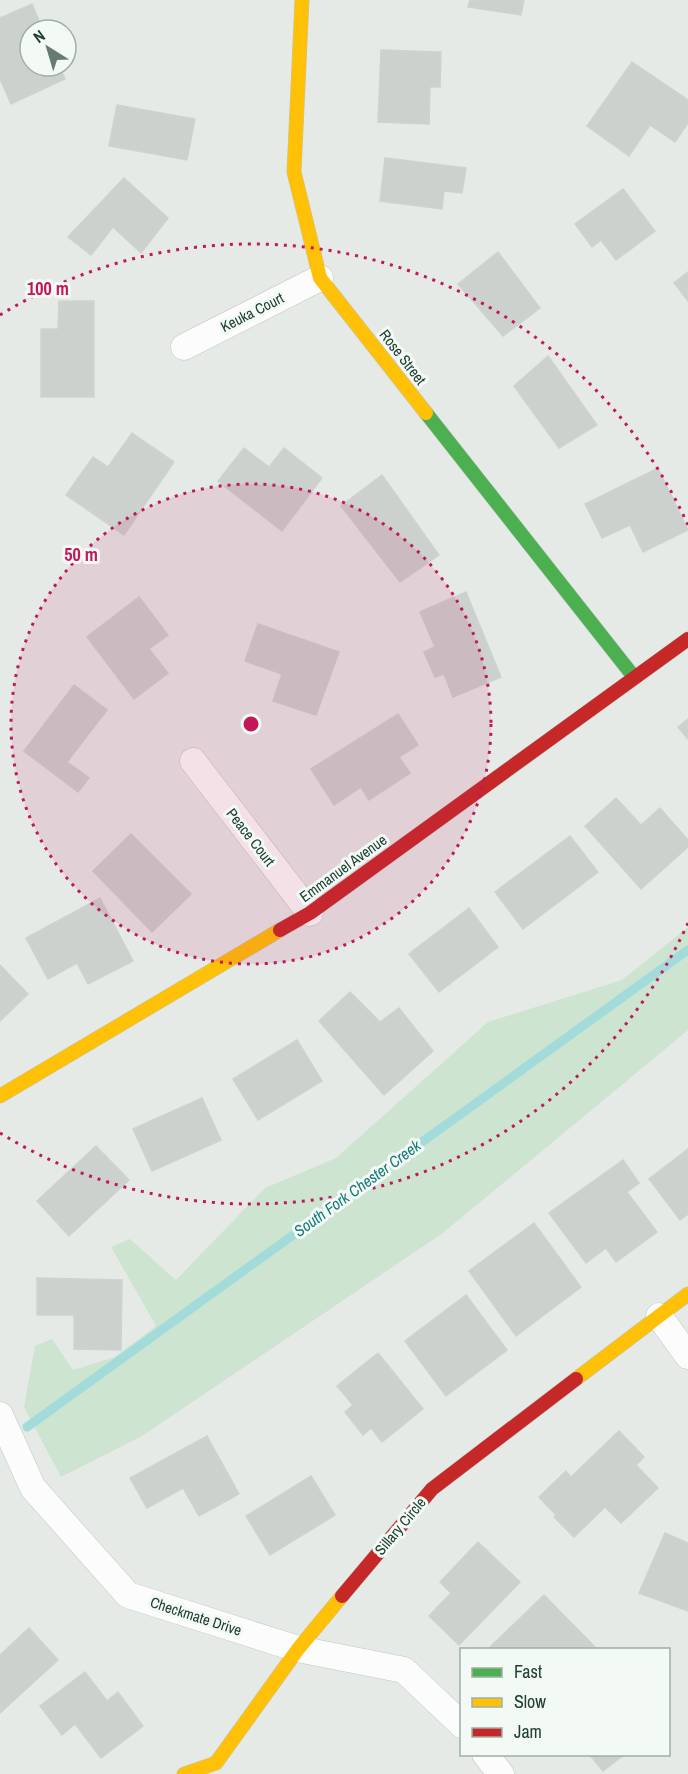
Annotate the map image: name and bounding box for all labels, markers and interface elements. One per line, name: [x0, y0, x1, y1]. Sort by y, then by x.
north arrow: [18, 18, 78, 78]
text: N: [29, 24, 49, 48]
text: 100 m: [27, 276, 69, 301]
street label: Keuka Court: [217, 287, 288, 337]
street label: Rose Street: [375, 325, 432, 390]
text: 50 m: [64, 542, 98, 567]
centre of rings: [241, 714, 261, 734]
street label: Peace Court: [222, 804, 281, 871]
street label: Emmanuel Avenue: [295, 829, 391, 907]
water label: South Fork Chester Creek: [289, 1134, 425, 1242]
street label: Sillary Circle: [370, 1492, 431, 1559]
street label: Checkmate Drive: [148, 1591, 245, 1641]
legend: [460, 1648, 670, 1756]
text: Fast: [514, 1659, 542, 1684]
text: Slow: [514, 1689, 546, 1714]
text: Jam: [514, 1719, 542, 1744]

